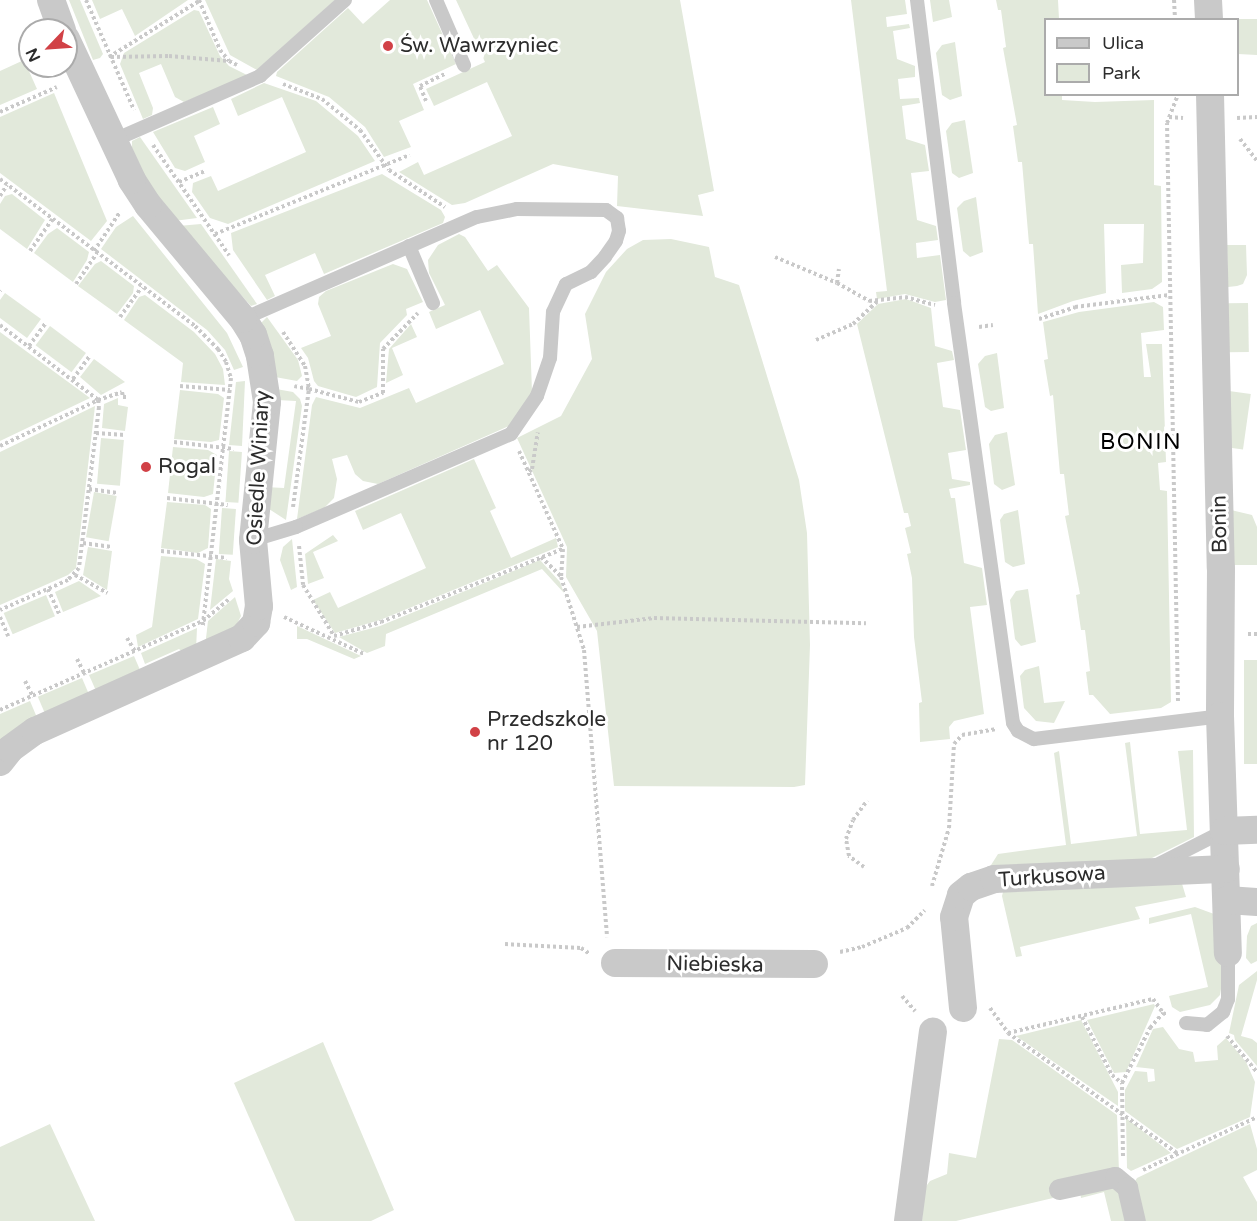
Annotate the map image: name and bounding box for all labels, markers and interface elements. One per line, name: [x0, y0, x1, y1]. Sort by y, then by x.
north arrow: [18, 18, 78, 78]
legend: [1044, 18, 1239, 96]
text: Ulica: [1102, 32, 1144, 54]
place label: Św. Wawrzyniec: [400, 33, 558, 59]
marker: Św. Wawrzyniec: [381, 39, 395, 53]
text: N: [22, 45, 45, 65]
text: Park: [1102, 62, 1140, 84]
street label: Osiedle Winiary: [242, 390, 276, 546]
district label: BONIN: [1100, 430, 1182, 456]
place label: Rogal: [158, 454, 216, 480]
marker: Rogal: [139, 460, 153, 474]
street label: Bonin: [1207, 495, 1233, 553]
place label: Przedszkole nr 120: [487, 707, 606, 757]
marker: Przedszkole nr 120: [468, 725, 482, 739]
street label: Turkusowa: [997, 861, 1107, 893]
street label: Niebieska: [666, 952, 764, 978]

